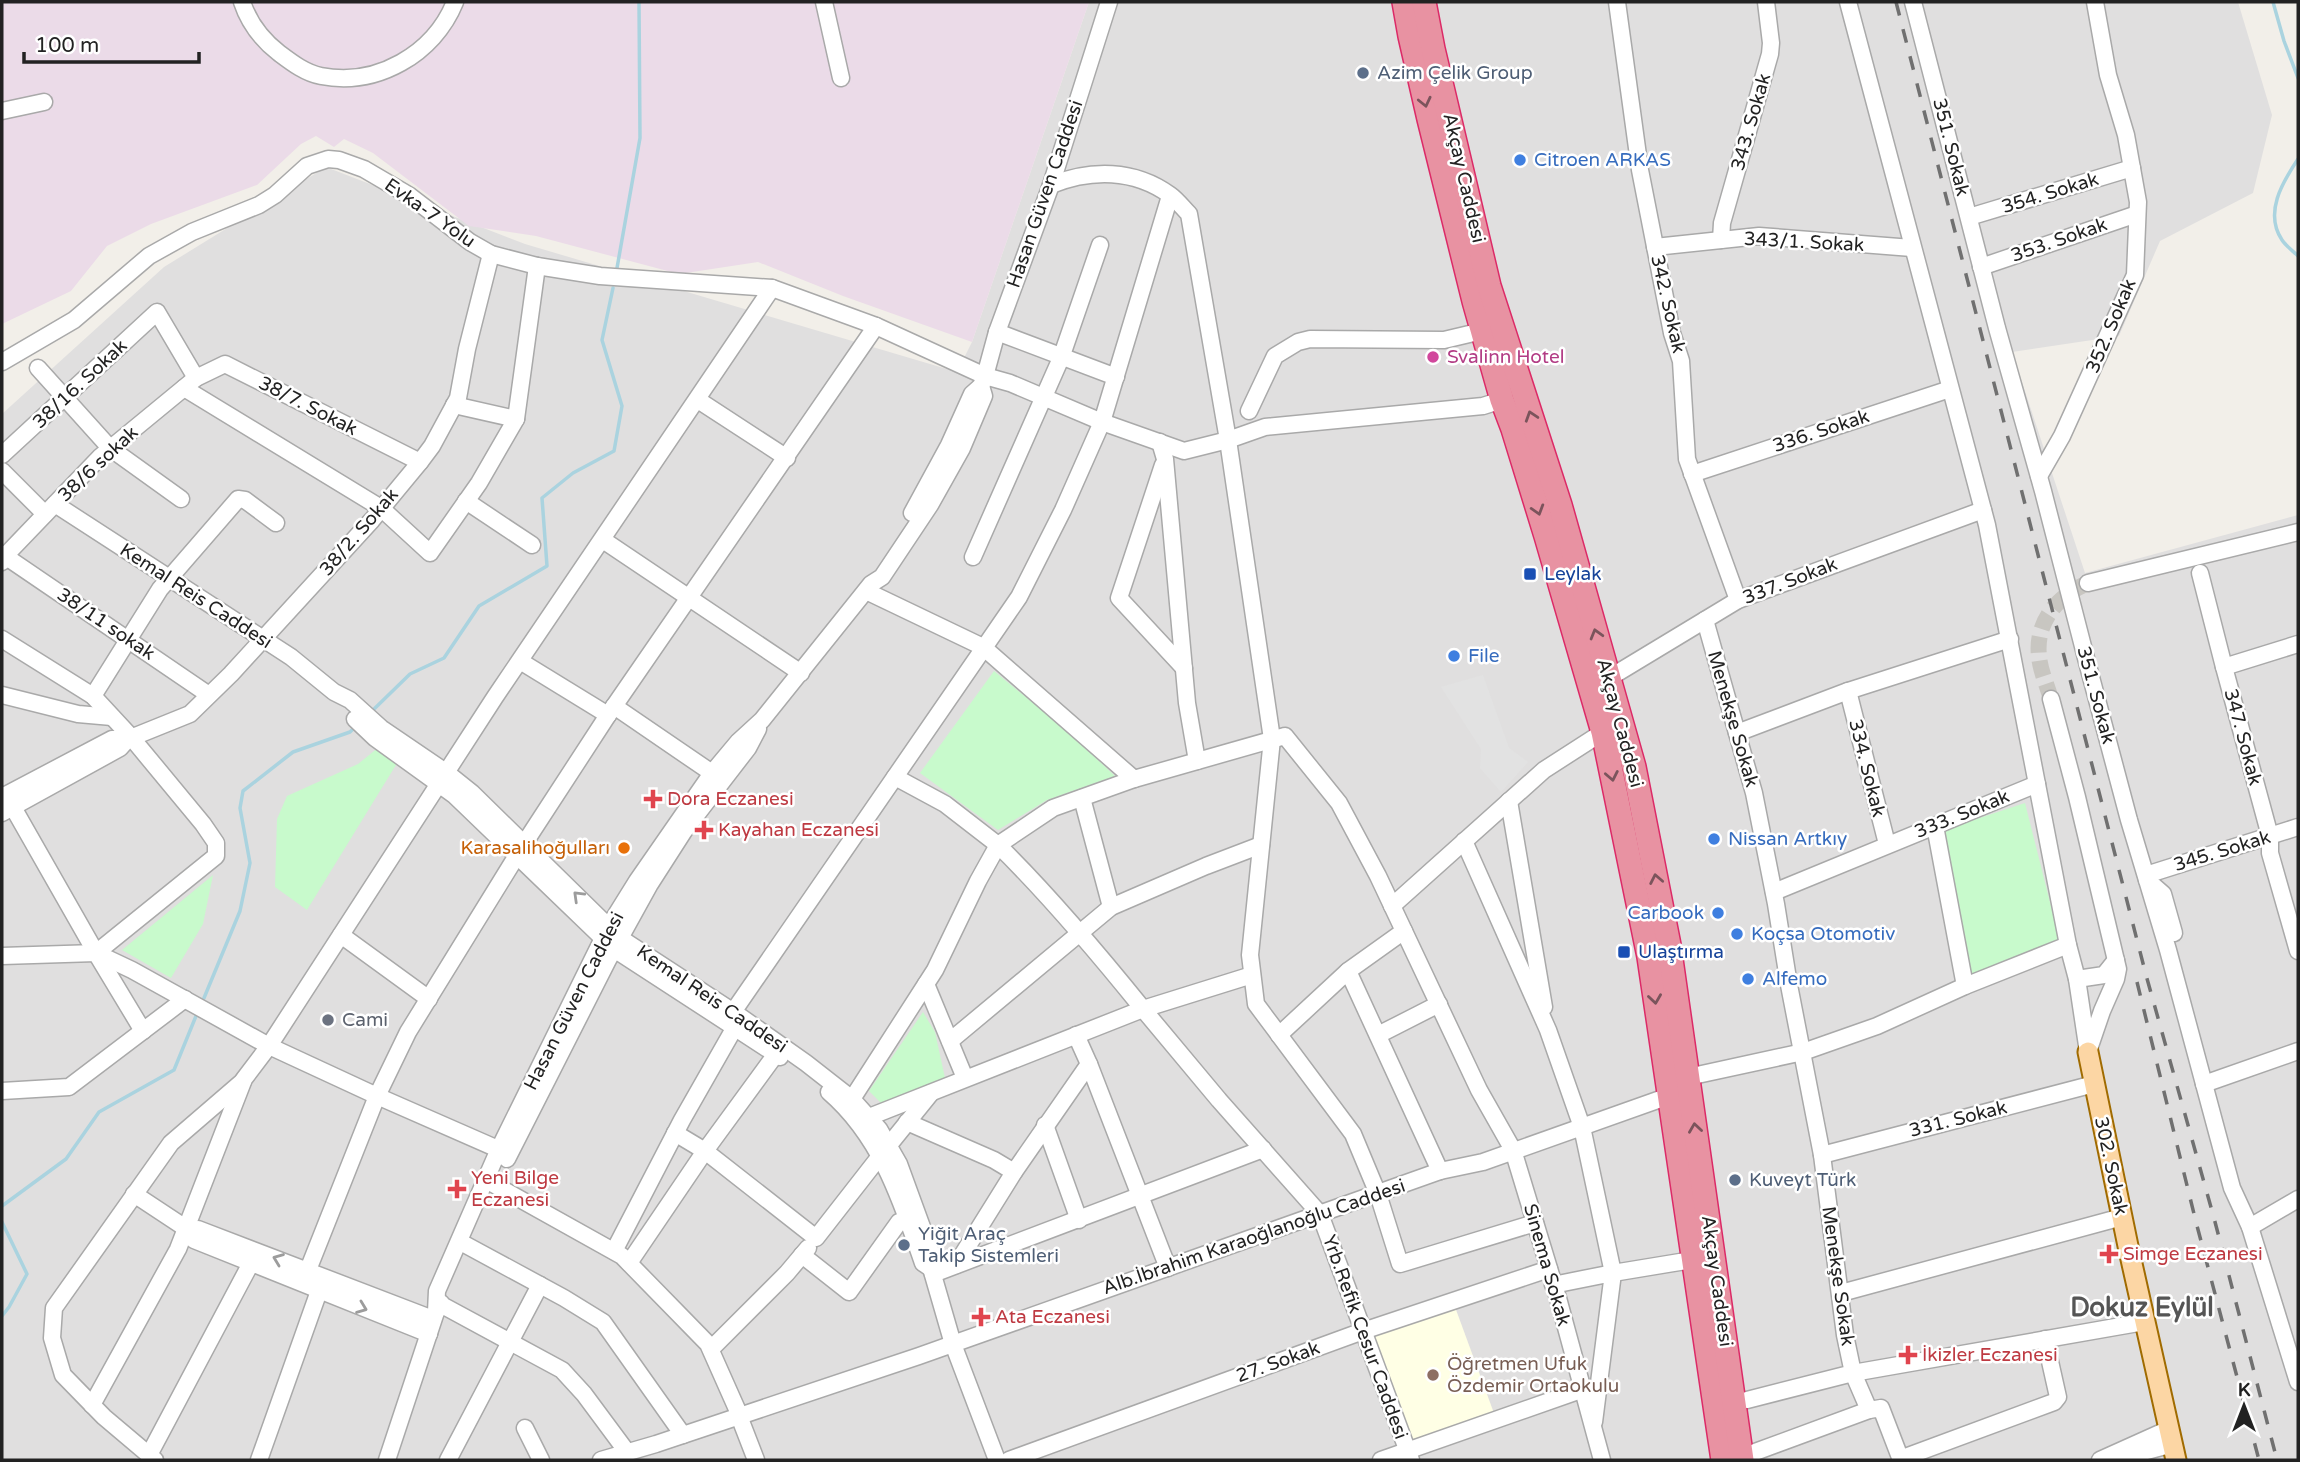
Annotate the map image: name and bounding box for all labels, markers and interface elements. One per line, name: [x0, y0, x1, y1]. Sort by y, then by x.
scale bar: [24, 21, 200, 65]
text: 100 m: [35, 33, 99, 58]
place label: Azim Çelik Group: [1377, 62, 1533, 84]
marker: Azim Çelik Group: [1355, 65, 1371, 81]
street label: 343. Sokak: [1727, 71, 1775, 173]
one-way arrow: [1416, 96, 1431, 108]
street label: 351. Sokak: [1928, 96, 1974, 198]
street label: Hasan Güven Caddesi: [1003, 97, 1087, 291]
street label: Akçay Caddesi: [1438, 111, 1490, 245]
place label: Citroen ARKAS: [1534, 149, 1671, 171]
marker: Citroen ARKAS: [1512, 152, 1528, 168]
street label: 354. Sokak: [1999, 168, 2101, 218]
street label: Evka-7 Yolu: [380, 174, 480, 252]
street label: 353. Sokak: [2008, 213, 2110, 267]
street label: 343/1. Sokak: [1743, 228, 1865, 256]
street label: 342. Sokak: [1646, 253, 1690, 355]
street label: 352. Sokak: [2081, 276, 2141, 376]
street label: 38/16. Sokak: [28, 335, 132, 433]
place label: Svalinn Hotel: [1447, 346, 1564, 368]
marker: Svalinn Hotel: [1425, 349, 1441, 365]
street label: 38/7. Sokak: [255, 372, 361, 440]
street label: 336. Sokak: [1770, 405, 1872, 457]
one-way arrow: [1525, 410, 1540, 422]
street label: 38/6 sokak: [54, 422, 142, 506]
street label: 38/2. Sokak: [315, 484, 403, 580]
one-way arrow: [1530, 503, 1545, 515]
street label: Kemal Reis Caddesi: [116, 539, 276, 653]
street label: 337. Sokak: [1740, 553, 1840, 609]
place label: Leylak: [1544, 563, 1602, 585]
marker: Leylak: [1522, 566, 1538, 582]
street label: 38/11 sokak: [53, 583, 159, 665]
one-way arrow: [1590, 628, 1605, 640]
street label: 351. Sokak: [2072, 644, 2120, 746]
place label: File: [1468, 645, 1500, 667]
marker: File: [1446, 648, 1462, 664]
street label: Menekşe Sokak: [1703, 648, 1763, 790]
street label: Akçay Caddesi: [1592, 656, 1648, 790]
street label: 347. Sokak: [2220, 686, 2266, 788]
street label: 334. Sokak: [1844, 717, 1890, 819]
one-way arrow: [1603, 770, 1618, 782]
street label: 333. Sokak: [1911, 785, 2013, 843]
place label: Dora Eczanesi: [667, 788, 794, 810]
marker: Dora Eczanesi: [645, 791, 661, 807]
place label: Kayahan Eczanesi: [718, 819, 879, 841]
marker: Kayahan Eczanesi: [696, 822, 712, 838]
street label: 345. Sokak: [2171, 826, 2273, 876]
place label: Nissan Artkıy: [1728, 828, 1847, 850]
marker: Nissan Artkıy: [1706, 831, 1722, 847]
place label: Karasalihoğulları: [461, 837, 610, 859]
marker: Karasalihoğulları: [616, 840, 632, 856]
one-way arrow: [1649, 873, 1664, 885]
one-way arrow: [573, 891, 586, 904]
place label: Carbook: [1627, 902, 1704, 924]
marker: Carbook: [1710, 905, 1726, 921]
street label: Hasan Güven Caddesi: [519, 908, 629, 1094]
place label: Koçsa Otomotiv: [1751, 923, 1895, 945]
marker: Koçsa Otomotiv: [1729, 926, 1745, 942]
street label: Kemal Reis Caddesi: [633, 940, 791, 1058]
place label: Ulaştırma: [1638, 941, 1724, 963]
marker: Ulaştırma: [1616, 944, 1632, 960]
place label: Alfemo: [1762, 968, 1827, 990]
marker: Alfemo: [1740, 971, 1756, 987]
one-way arrow: [1647, 994, 1662, 1005]
place label: Cami: [342, 1009, 388, 1031]
marker: Cami: [320, 1012, 336, 1028]
street label: 331. Sokak: [1907, 1096, 2009, 1142]
street label: 302. Sokak: [2090, 1115, 2132, 1217]
one-way arrow: [1688, 1122, 1703, 1133]
place label: Yeni Bilge Eczanesi: [471, 1167, 559, 1211]
place label: Kuveyt Türk: [1749, 1169, 1856, 1191]
marker: Kuveyt Türk: [1727, 1172, 1743, 1188]
street label: Alb.İbrahim Karaoğlanoğlu Caddesi: [1100, 1175, 1408, 1299]
marker: Yeni Bilge Eczanesi: [449, 1181, 465, 1197]
street label: Sinema Sokak: [1519, 1201, 1575, 1329]
street label: Menekşe Sokak: [1817, 1205, 1859, 1347]
street label: Akçay Caddesi: [1697, 1214, 1737, 1348]
place label: Yiğit Araç Takip Sistemleri: [918, 1223, 1059, 1267]
street label: Yrb.Refik Cesur Caddesi: [1318, 1232, 1412, 1442]
marker: Yiğit Araç Takip Sistemleri: [896, 1237, 912, 1253]
place label: Simge Eczanesi: [2123, 1243, 2263, 1265]
marker: Simge Eczanesi: [2101, 1246, 2117, 1262]
one-way arrow: [273, 1253, 285, 1267]
district label: Dokuz Eylül: [2070, 1292, 2214, 1323]
one-way arrow: [355, 1300, 367, 1314]
place label: Ata Eczanesi: [995, 1306, 1110, 1328]
marker: Ata Eczanesi: [973, 1309, 989, 1325]
street label: 27. Sokak: [1233, 1337, 1323, 1387]
place label: İkizler Eczanesi: [1922, 1344, 2058, 1366]
marker: İkizler Eczanesi: [1900, 1347, 1916, 1363]
place label: Öğretmen Ufuk Özdemir Ortaokulu: [1447, 1353, 1619, 1397]
marker: Öğretmen Ufuk Özdemir Ortaokulu: [1425, 1367, 1441, 1383]
north arrow: [2209, 1371, 2279, 1441]
text: K: [2238, 1379, 2251, 1401]

